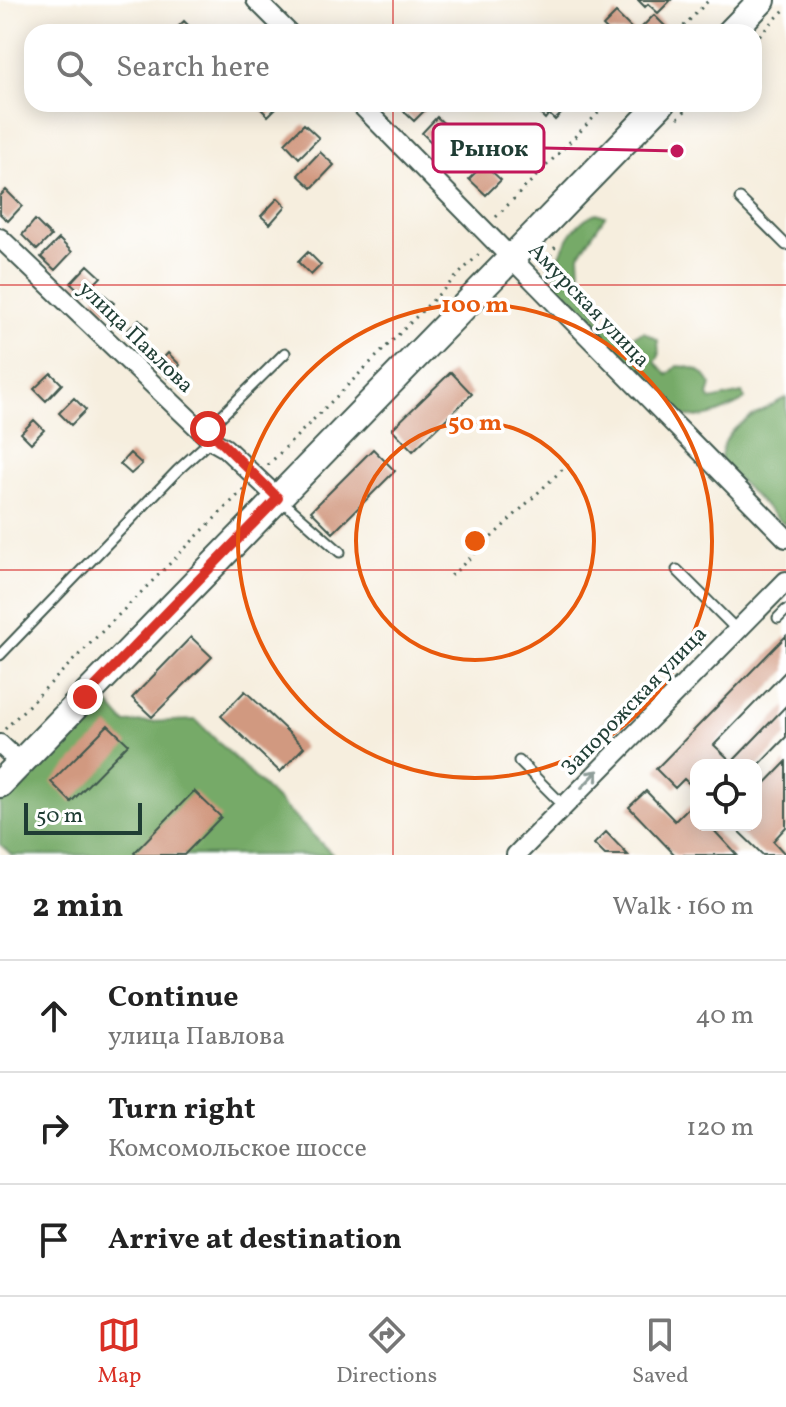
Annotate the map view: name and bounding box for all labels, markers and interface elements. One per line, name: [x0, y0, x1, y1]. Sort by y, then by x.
search box: [24, 24, 762, 112]
icon: search: [52, 46, 96, 90]
text: Search here: [116, 47, 270, 89]
callout: Рынок: [433, 124, 544, 172]
text: Рынок: [450, 133, 528, 167]
street label: Амурская улица: [520, 236, 656, 375]
street label: улица Павлова: [71, 275, 200, 401]
text: 100 m: [441, 289, 509, 323]
text: 50 m: [448, 407, 502, 441]
route start: [190, 411, 226, 447]
centre of rings: [461, 527, 489, 555]
street label: Запорожская улица: [555, 620, 715, 784]
route end: [67, 679, 103, 715]
map controls: [690, 759, 762, 831]
button: locate: [690, 759, 762, 831]
one-way arrow: [580, 770, 599, 789]
scale bar: [24, 799, 142, 835]
text: 50 m: [36, 801, 83, 832]
text: 2 min: [32, 884, 124, 931]
text: Walk · 160 m: [612, 889, 754, 925]
text: Continue: [108, 977, 239, 1019]
icon: ahead: [32, 994, 76, 1038]
text: 40 m: [695, 998, 754, 1034]
text: улица Павлова: [108, 1019, 285, 1055]
text: Turn right: [108, 1089, 256, 1131]
icon: right: [32, 1106, 76, 1150]
text: 120 m: [686, 1110, 754, 1146]
text: Комсомольское шоссе: [108, 1131, 367, 1167]
icon: arrive: [32, 1218, 76, 1262]
text: Arrive at destination: [108, 1219, 402, 1261]
tab: Map: [97, 1313, 141, 1392]
tab: Directions: [336, 1313, 437, 1392]
tab: Saved: [632, 1313, 689, 1392]

